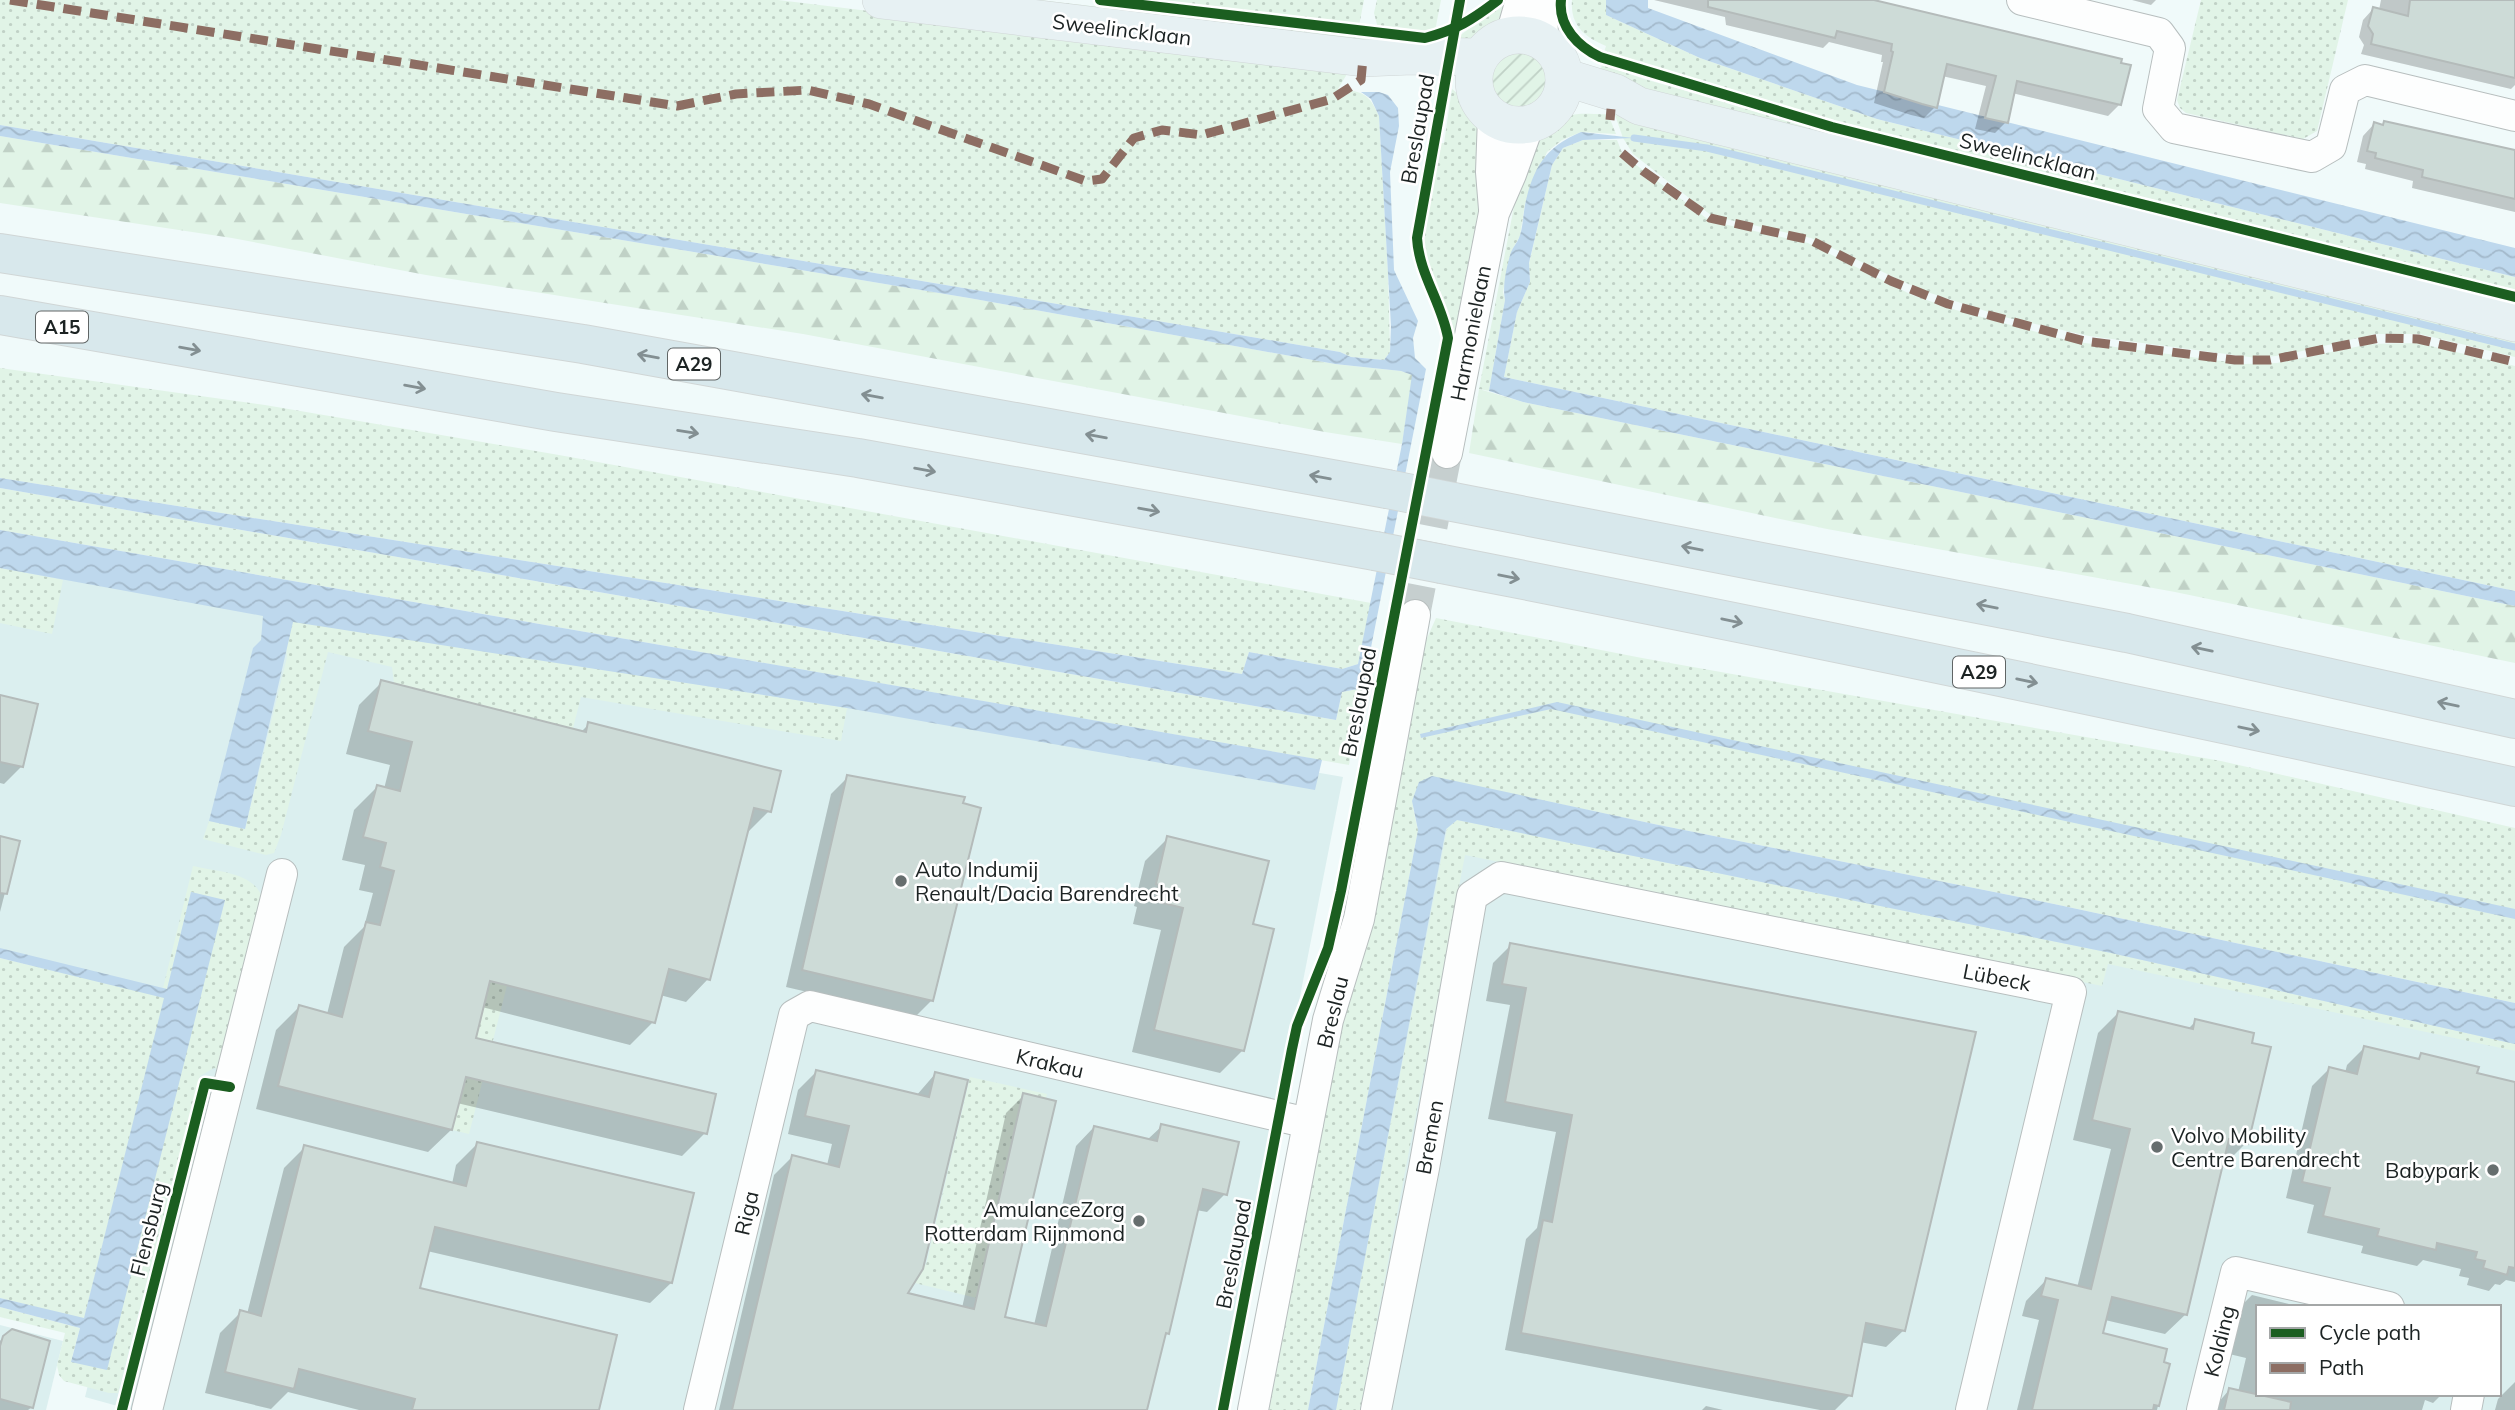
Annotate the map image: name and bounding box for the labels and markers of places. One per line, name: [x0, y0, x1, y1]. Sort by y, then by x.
place label: Auto Indumij Renault/Dacia Barendrecht: [915, 856, 1179, 906]
marker: Auto Indumij Renault/Dacia Barendrecht: [893, 873, 909, 889]
place label: Volvo Mobility Centre Barendrecht: [2171, 1122, 2360, 1172]
marker: Volvo Mobility Centre Barendrecht: [2149, 1139, 2165, 1155]
place label: Babypark: [2385, 1157, 2479, 1183]
marker: Babypark: [2485, 1162, 2501, 1178]
place label: AmulanceZorg Rotterdam Rijnmond: [924, 1196, 1125, 1246]
marker: AmulanceZorg Rotterdam Rijnmond: [1131, 1213, 1147, 1229]

